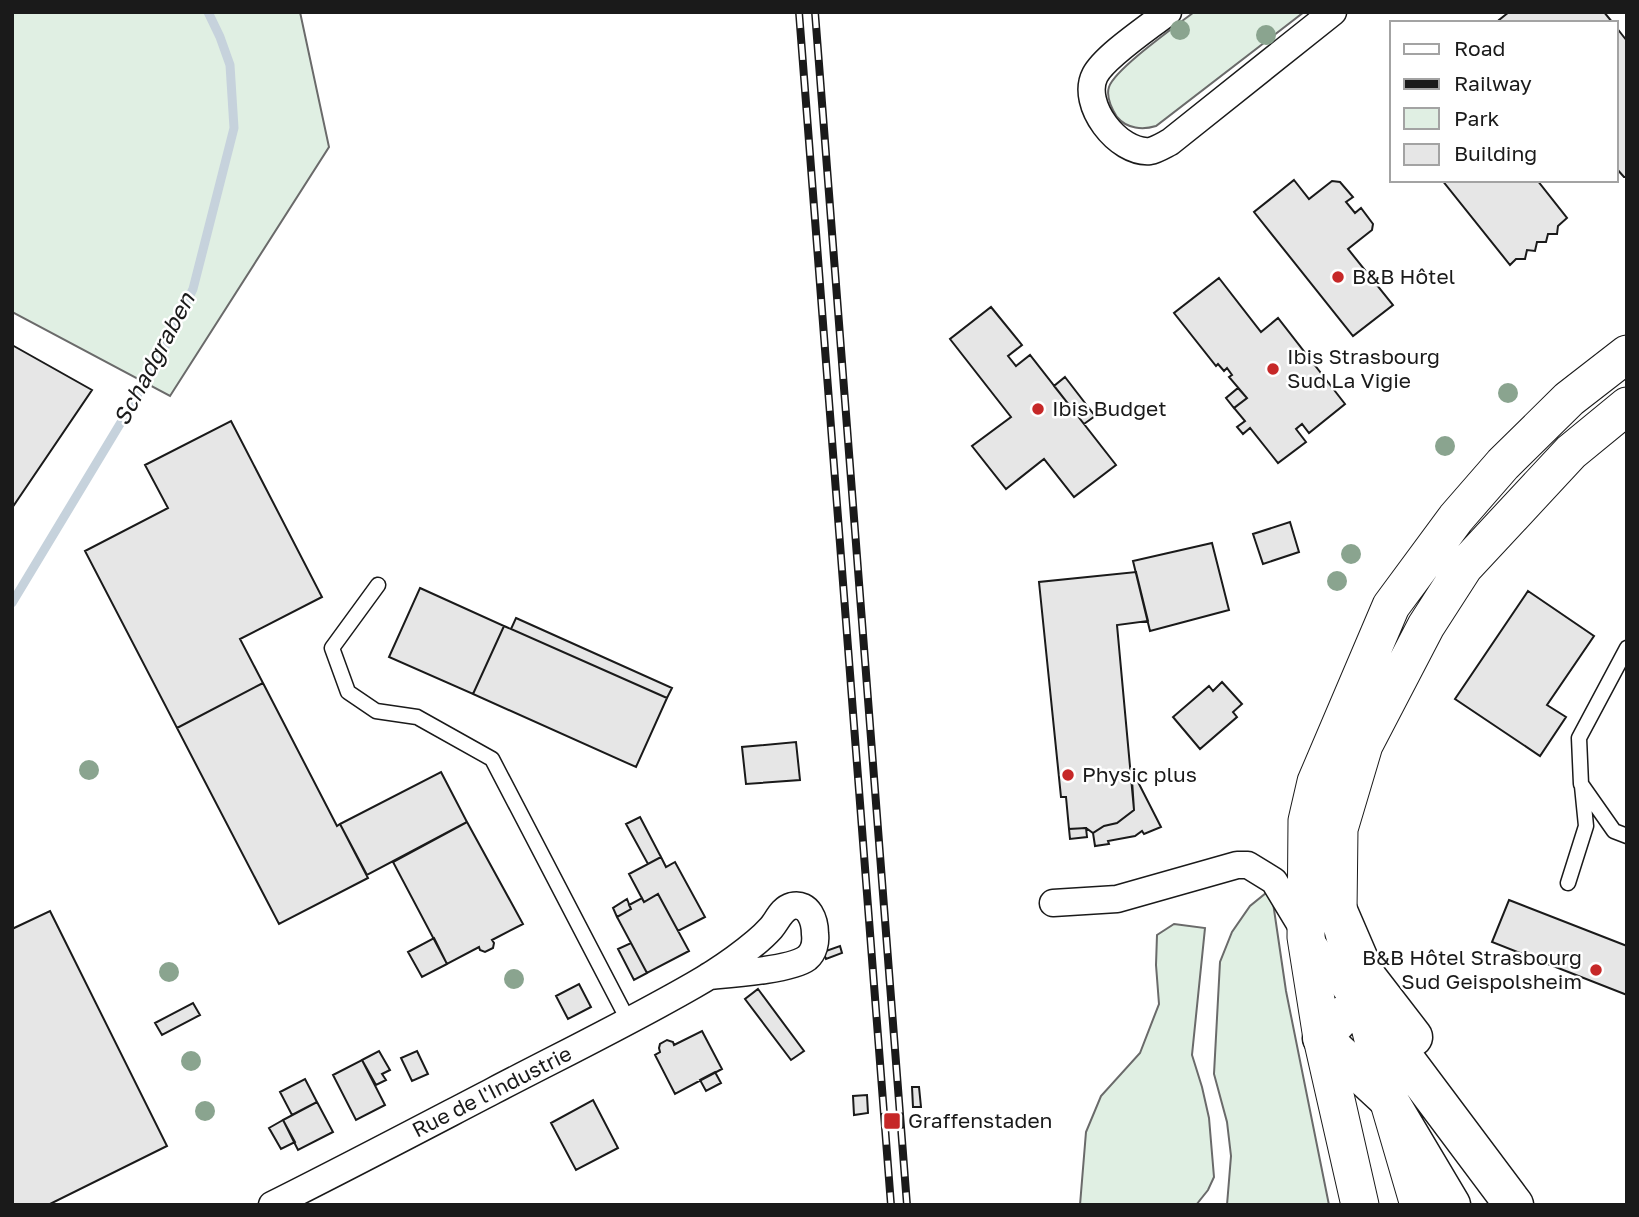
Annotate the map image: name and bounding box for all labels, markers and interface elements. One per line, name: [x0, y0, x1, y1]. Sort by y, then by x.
legend: [1390, 21, 1618, 182]
text: Road: [1454, 35, 1505, 61]
text: Railway: [1454, 70, 1532, 96]
text: Park: [1454, 105, 1500, 131]
text: Building: [1454, 140, 1537, 166]
place label: B&B Hôtel: [1352, 263, 1455, 289]
marker: B&B Hôtel: [1330, 269, 1346, 285]
water label: Schadgraben: [106, 287, 200, 430]
place label: Ibis Strasbourg Sud La Vigie: [1287, 343, 1440, 393]
marker: Ibis Strasbourg Sud La Vigie: [1265, 361, 1281, 377]
place label: Ibis Budget: [1052, 395, 1167, 421]
marker: Ibis Budget: [1030, 401, 1046, 417]
place label: Physic plus: [1082, 761, 1197, 787]
marker: Physic plus: [1060, 767, 1076, 783]
place label: B&B Hôtel Strasbourg Sud Geispolsheim: [1362, 944, 1582, 994]
marker: B&B Hôtel Strasbourg Sud Geispolsheim: [1588, 962, 1604, 978]
street label: Rue de l'Industrie: [407, 1040, 576, 1143]
place label: Graffenstaden: [908, 1107, 1052, 1133]
marker: Graffenstaden: [882, 1111, 902, 1131]

